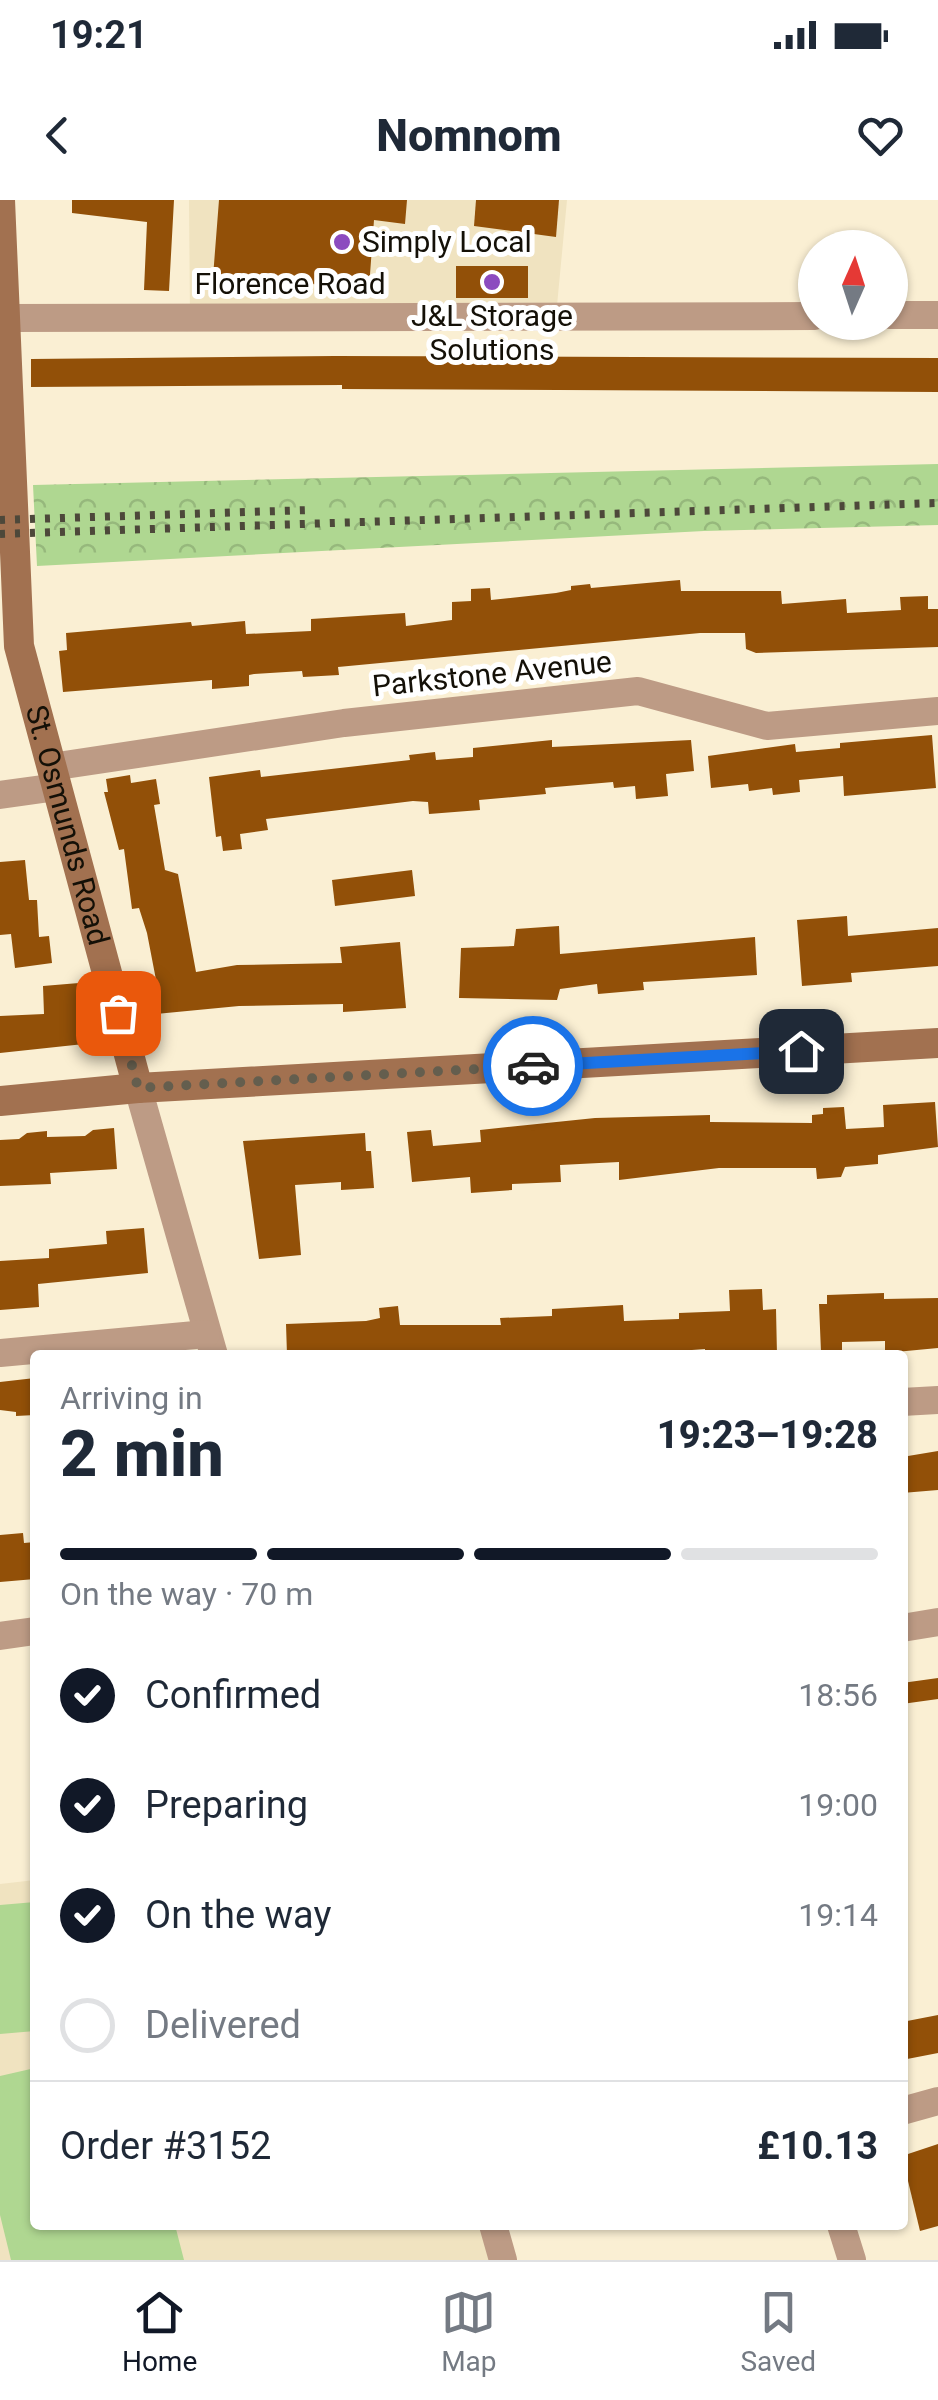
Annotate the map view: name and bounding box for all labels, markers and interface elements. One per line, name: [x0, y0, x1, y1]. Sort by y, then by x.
text: 19:21: [50, 13, 148, 57]
icon: back: [30, 108, 85, 163]
icon: heart: [853, 108, 908, 163]
text: Nomnom: [376, 109, 562, 162]
place label: Simply Local: [362, 224, 532, 259]
north arrow: [798, 230, 908, 340]
map controls: [798, 230, 908, 340]
marker: Simply Local: [331, 231, 353, 253]
street label: Florence Road: [194, 266, 386, 301]
marker: J&L Storage Solutions: [481, 271, 503, 293]
place label: J&L Storage Solutions: [411, 298, 573, 367]
street label: Parkstone Avenue: [370, 644, 613, 703]
street label: St. Osmunds Road: [19, 701, 117, 949]
pin: [76, 971, 161, 1056]
icon: bag: [91, 986, 146, 1041]
pin: [759, 1009, 844, 1094]
courier: [483, 1016, 583, 1116]
icon: home: [774, 1024, 829, 1079]
icon: car: [506, 1039, 561, 1094]
text: Arriving in: [60, 1379, 203, 1417]
text: 19:23–19:28: [657, 1413, 878, 1457]
text: 2 min: [60, 1416, 224, 1492]
text: On the way · 70 m: [60, 1575, 313, 1613]
icon: check: [60, 1668, 115, 1723]
text: Confirmed: [145, 1673, 321, 1717]
text: 18:56: [798, 1676, 878, 1714]
icon: check: [60, 1778, 115, 1833]
text: Preparing: [145, 1783, 308, 1827]
text: 19:00: [798, 1786, 878, 1824]
icon: check: [60, 1888, 115, 1943]
text: On the way: [145, 1893, 331, 1937]
text: 19:14: [798, 1896, 878, 1934]
text: Delivered: [145, 2003, 301, 2047]
text: Order #3152: [60, 2124, 271, 2168]
text: £10.13: [757, 2124, 878, 2168]
tab: Home: [122, 2285, 197, 2378]
tab: Map: [441, 2285, 497, 2378]
tab: Saved: [740, 2285, 816, 2378]

